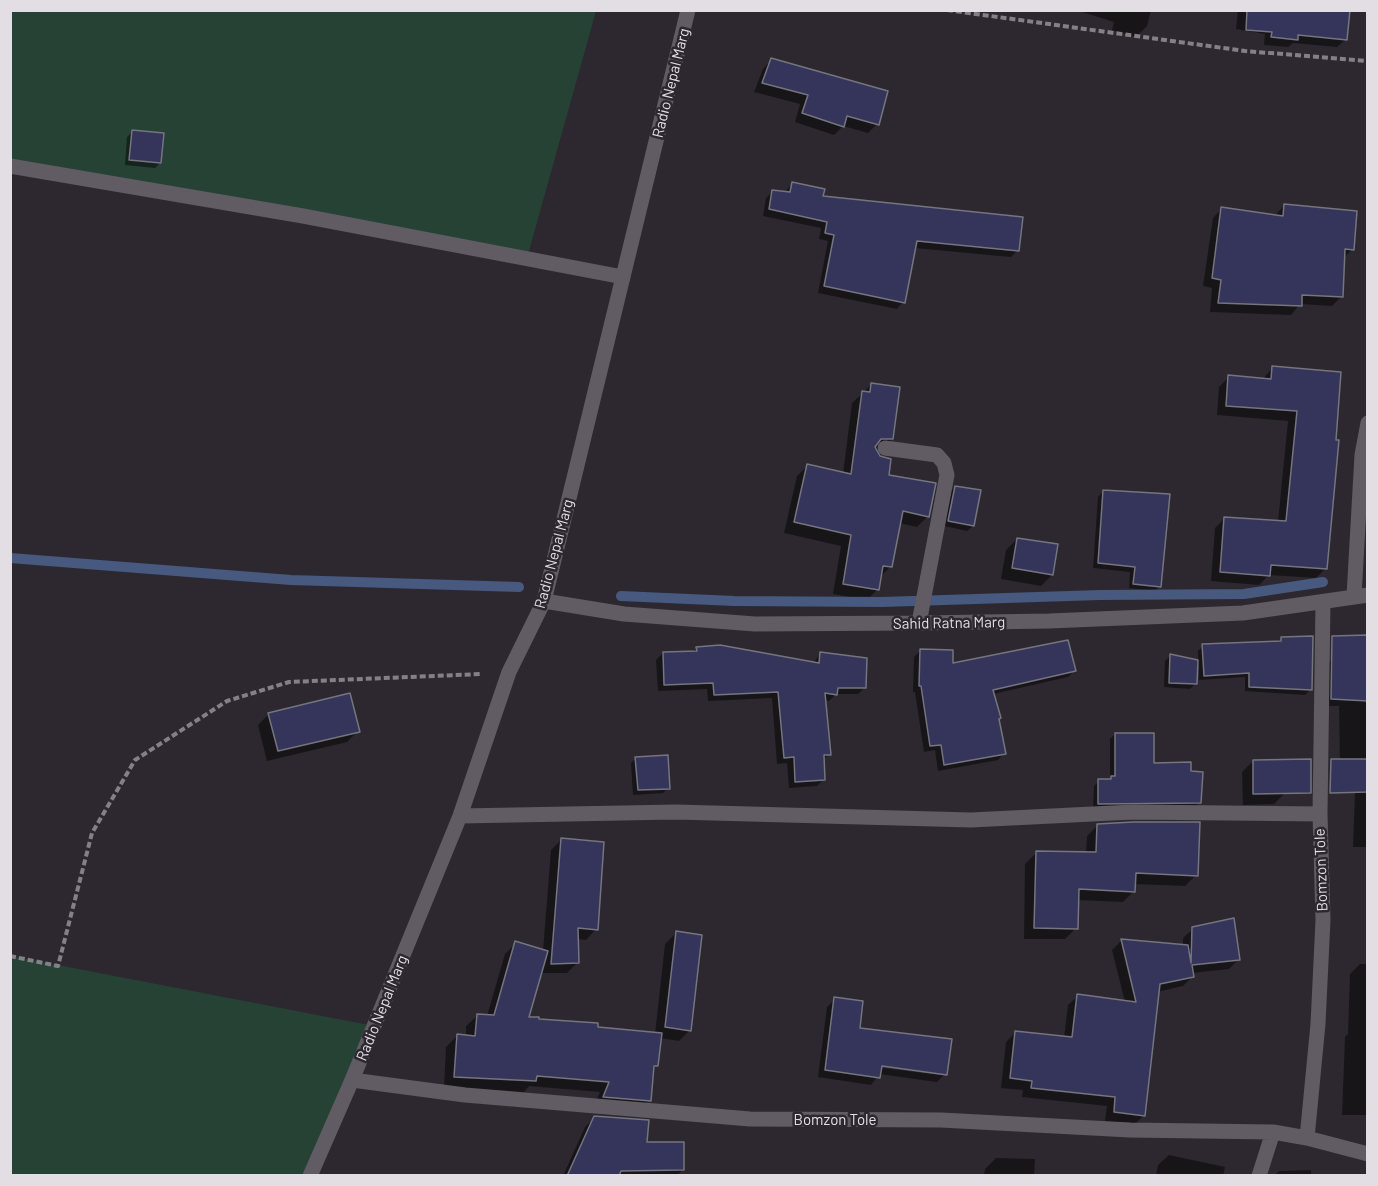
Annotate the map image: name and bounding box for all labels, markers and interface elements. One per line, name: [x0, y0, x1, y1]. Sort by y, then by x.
street label: Radio Nepal Marg: [649, 26, 693, 140]
street label: Radio Nepal Marg: [531, 497, 577, 611]
street label: Sahid Ratna Marg: [893, 613, 1005, 633]
street label: Bomzon Tole: [1311, 828, 1331, 912]
street label: Radio Nepal Marg: [353, 953, 411, 1063]
street label: Bomzon Tole: [793, 1111, 877, 1129]

